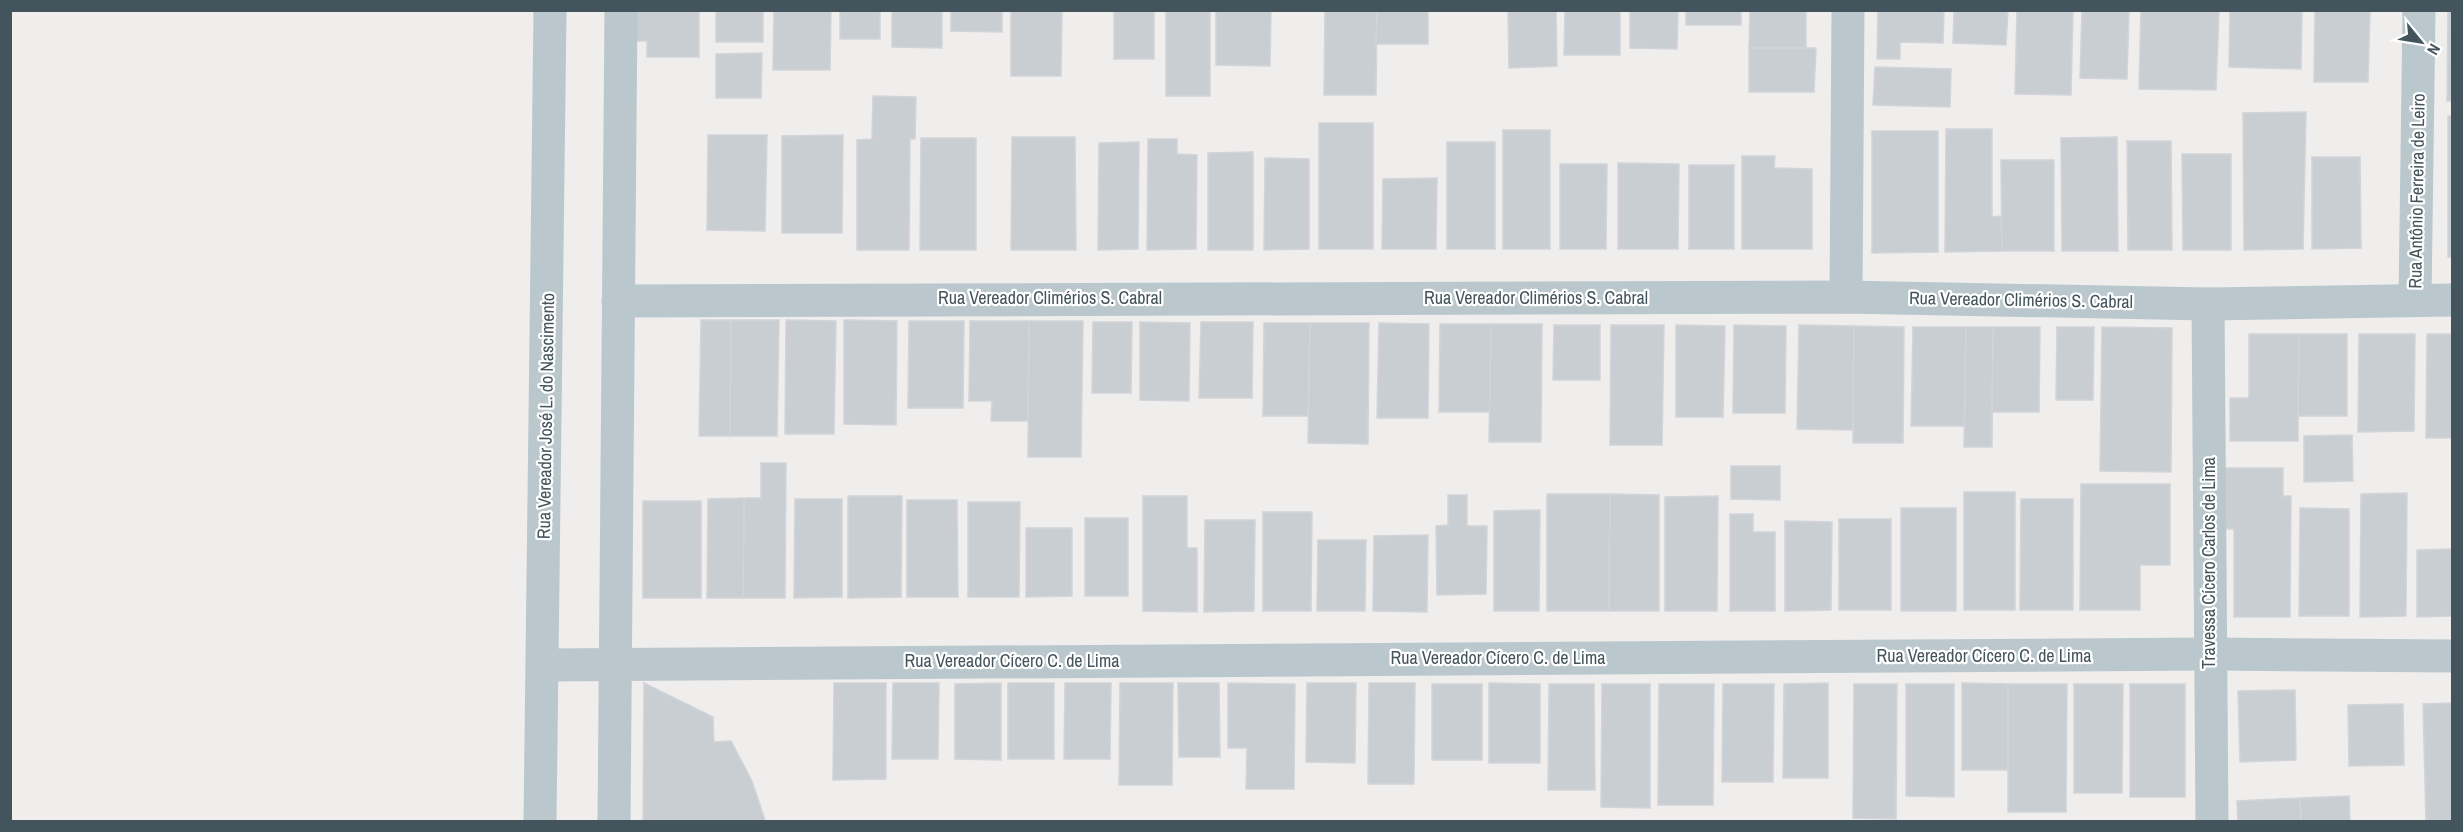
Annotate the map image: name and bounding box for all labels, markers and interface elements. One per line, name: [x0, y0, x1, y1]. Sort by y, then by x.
north arrow: [2391, 12, 2451, 72]
text: N: [2422, 40, 2446, 59]
street label: Rua Antônio Ferreira de Leiro: [2402, 93, 2431, 289]
street label: Rua Vereador Climérios S. Cabral: [938, 285, 1162, 310]
street label: Rua Vereador Climérios S. Cabral: [1424, 285, 1648, 310]
street label: Rua Vereador Climérios S. Cabral: [1909, 285, 2133, 314]
street label: Rua Vereador José L. do Nascimento: [531, 293, 560, 539]
street label: Travessa Cícero Carlos de Lima: [2196, 457, 2221, 669]
street label: Rua Vereador Cícero C. de Lima: [1877, 643, 2091, 668]
street label: Rua Vereador Cícero C. de Lima: [1391, 645, 1605, 670]
street label: Rua Vereador Cícero C. de Lima: [905, 648, 1119, 673]

